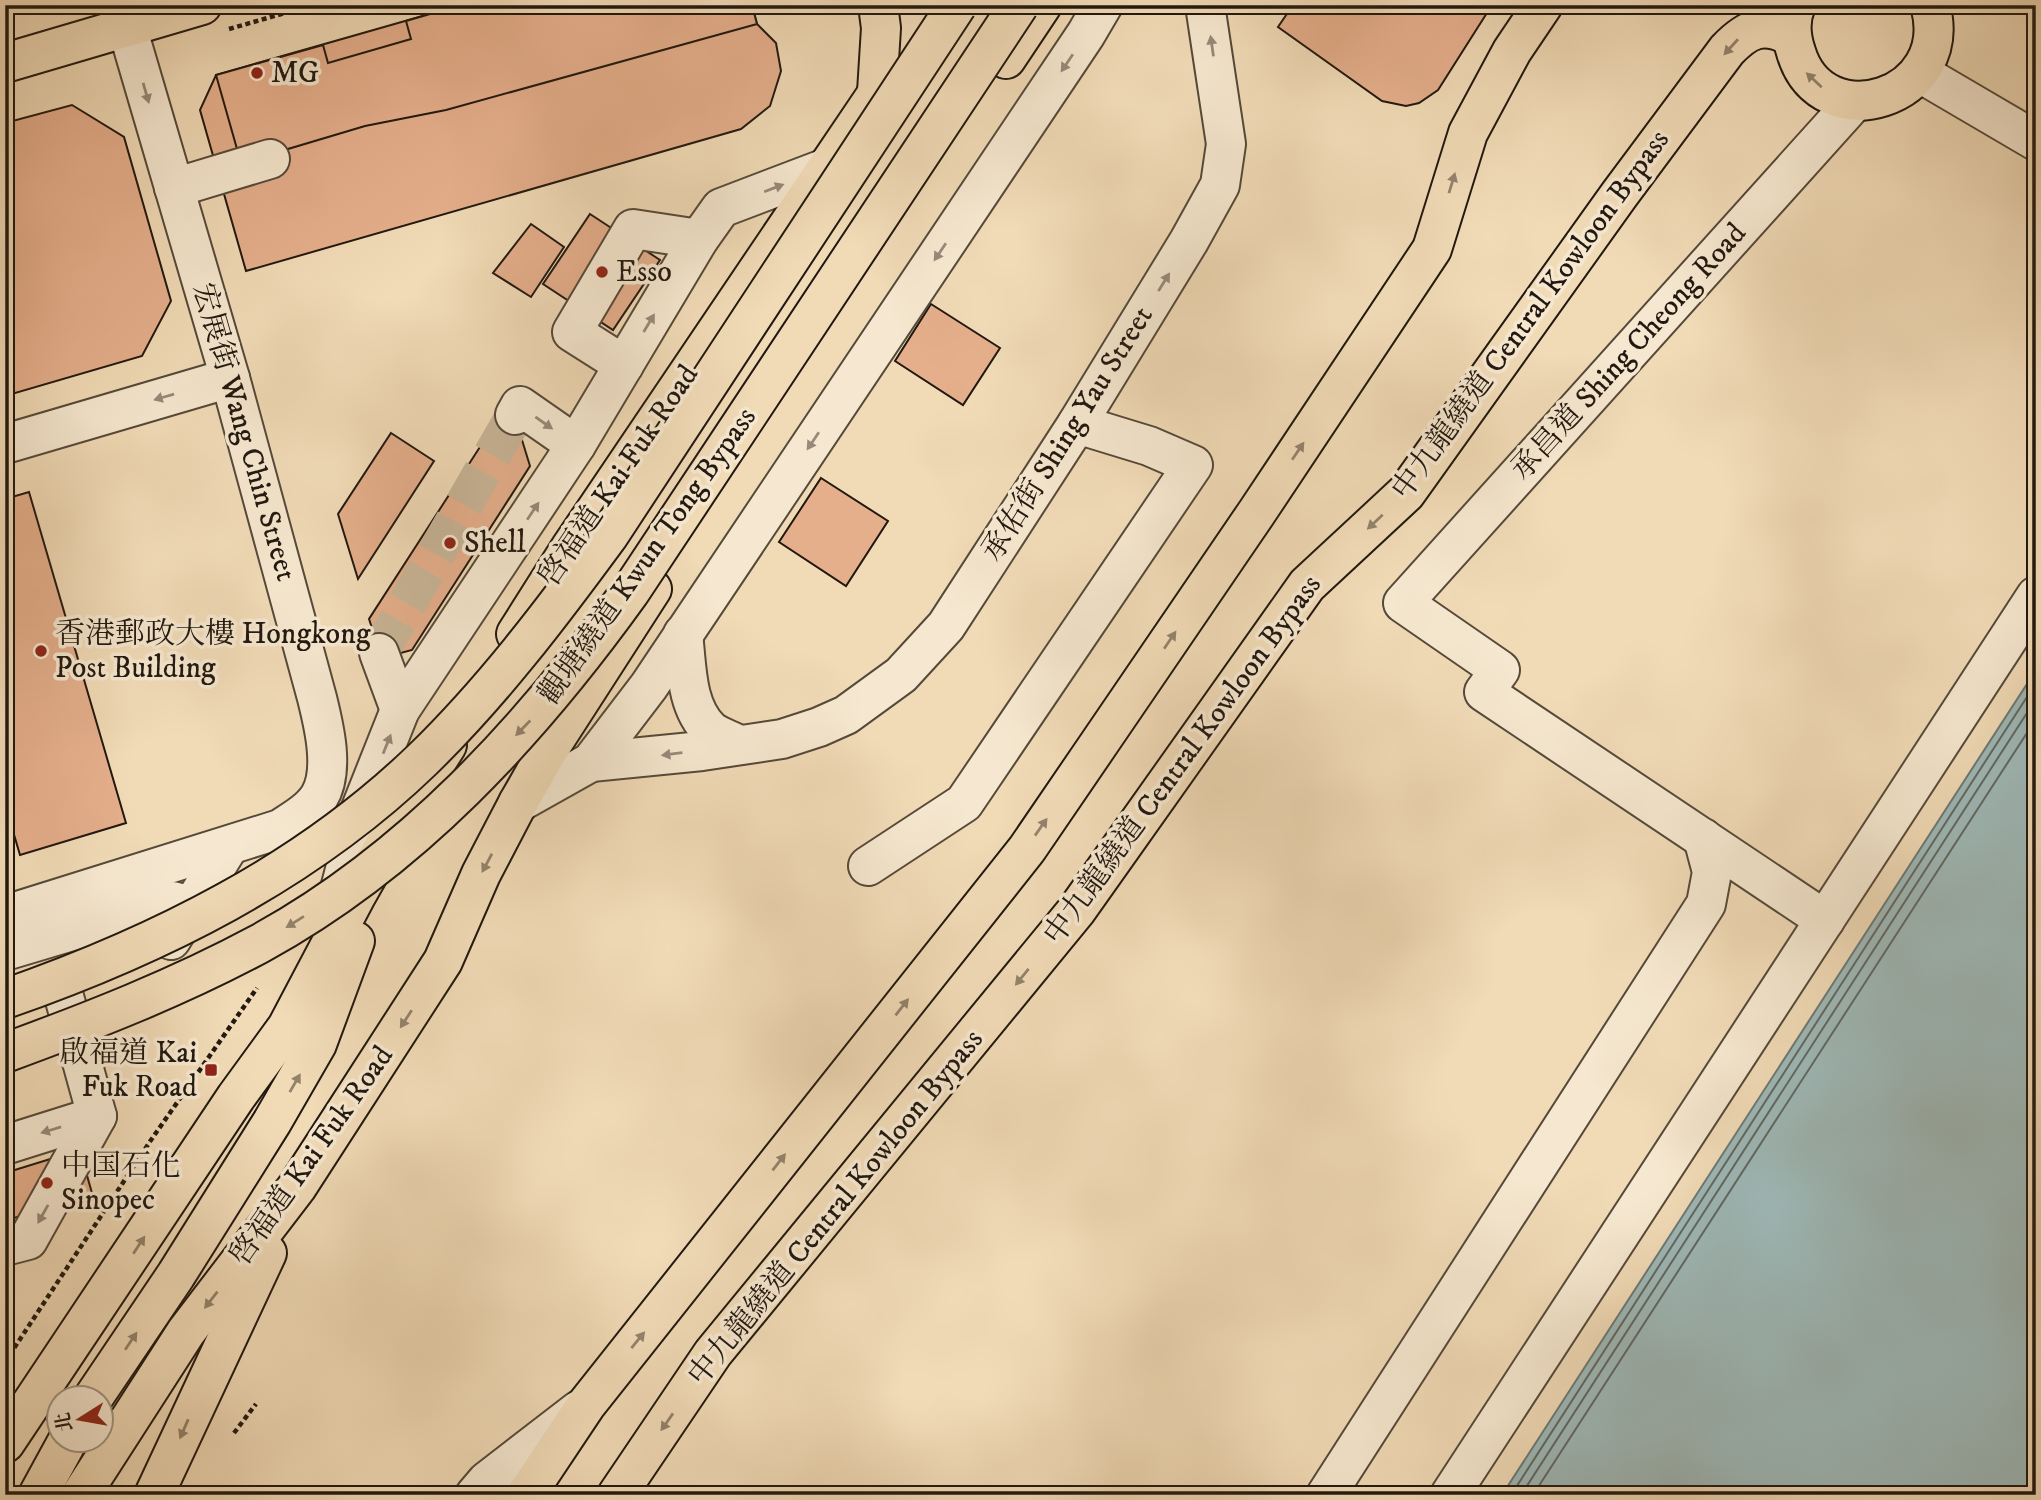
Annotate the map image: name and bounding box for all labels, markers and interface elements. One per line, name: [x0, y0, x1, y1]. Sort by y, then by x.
one-way arrow: [1206, 35, 1217, 57]
one-way arrow: [1724, 38, 1739, 55]
one-way arrow: [1060, 54, 1074, 72]
place label: MG: [271, 55, 319, 92]
marker: MG: [249, 65, 265, 81]
one-way arrow: [1805, 72, 1823, 88]
one-way arrow: [142, 82, 152, 103]
street label: 中九龍繞道 Central Kowloon Bypass: [1384, 123, 1678, 507]
one-way arrow: [1447, 173, 1458, 194]
one-way arrow: [763, 183, 784, 194]
street label: 承昌道 Shing Cheong Road: [1504, 216, 1754, 488]
one-way arrow: [933, 243, 947, 261]
place label: Esso: [616, 254, 672, 291]
marker: Esso: [594, 264, 610, 280]
one-way arrow: [1158, 273, 1171, 292]
street label: 宏展街 Wang Chin Street: [184, 279, 304, 585]
street label: 承佑街 Shing Yau Street: [974, 300, 1162, 568]
one-way arrow: [643, 314, 655, 333]
street label: 啓福道 Kai Fuk Road: [531, 358, 707, 594]
one-way arrow: [154, 393, 175, 403]
street label: 觀塘繞道 Kwun Tong Bypass: [531, 400, 765, 712]
one-way arrow: [535, 416, 553, 430]
one-way arrow: [806, 432, 820, 450]
one-way arrow: [1291, 441, 1304, 461]
one-way arrow: [526, 501, 539, 520]
one-way arrow: [1366, 514, 1384, 530]
place label: Shell: [464, 525, 526, 562]
marker: Shell: [442, 535, 458, 551]
street label: 中九龍繞道 Central Kowloon Bypass: [1036, 568, 1330, 952]
place label: 香港郵政大樓 Hongkong Post Building: [55, 616, 371, 687]
one-way arrow: [1163, 631, 1177, 649]
marker: 香港郵政大樓 Hongkong Post Building: [33, 643, 49, 659]
one-way arrow: [515, 719, 532, 736]
one-way arrow: [381, 734, 392, 755]
one-way arrow: [661, 749, 683, 760]
one-way arrow: [1035, 817, 1048, 837]
one-way arrow: [481, 853, 492, 873]
one-way arrow: [285, 915, 304, 928]
one-way arrow: [1015, 968, 1030, 985]
one-way arrow: [894, 998, 909, 1016]
one-way arrow: [400, 1009, 413, 1028]
street label: 中九龍繞道 Central Kowloon Bypass: [680, 1022, 992, 1394]
place label: 啟福道 Kai Fuk Road: [59, 1035, 197, 1106]
street label: 啓福道 Kai Fuk Road: [222, 1039, 402, 1273]
marker: 啟福道 Kai Fuk Road: [203, 1062, 219, 1078]
one-way arrow: [288, 1074, 301, 1093]
one-way arrow: [41, 1126, 62, 1136]
place label: 中国石化 Sinopec: [61, 1148, 181, 1219]
one-way arrow: [772, 1154, 787, 1172]
marker: 中国石化 Sinopec: [39, 1175, 55, 1191]
one-way arrow: [37, 1205, 49, 1225]
one-way arrow: [132, 1236, 146, 1254]
one-way arrow: [203, 1290, 218, 1308]
one-way arrow: [124, 1332, 137, 1351]
one-way arrow: [630, 1332, 645, 1349]
north arrow: [46, 1384, 116, 1454]
text: 北: [52, 1410, 78, 1433]
one-way arrow: [661, 1413, 674, 1432]
one-way arrow: [178, 1419, 190, 1439]

